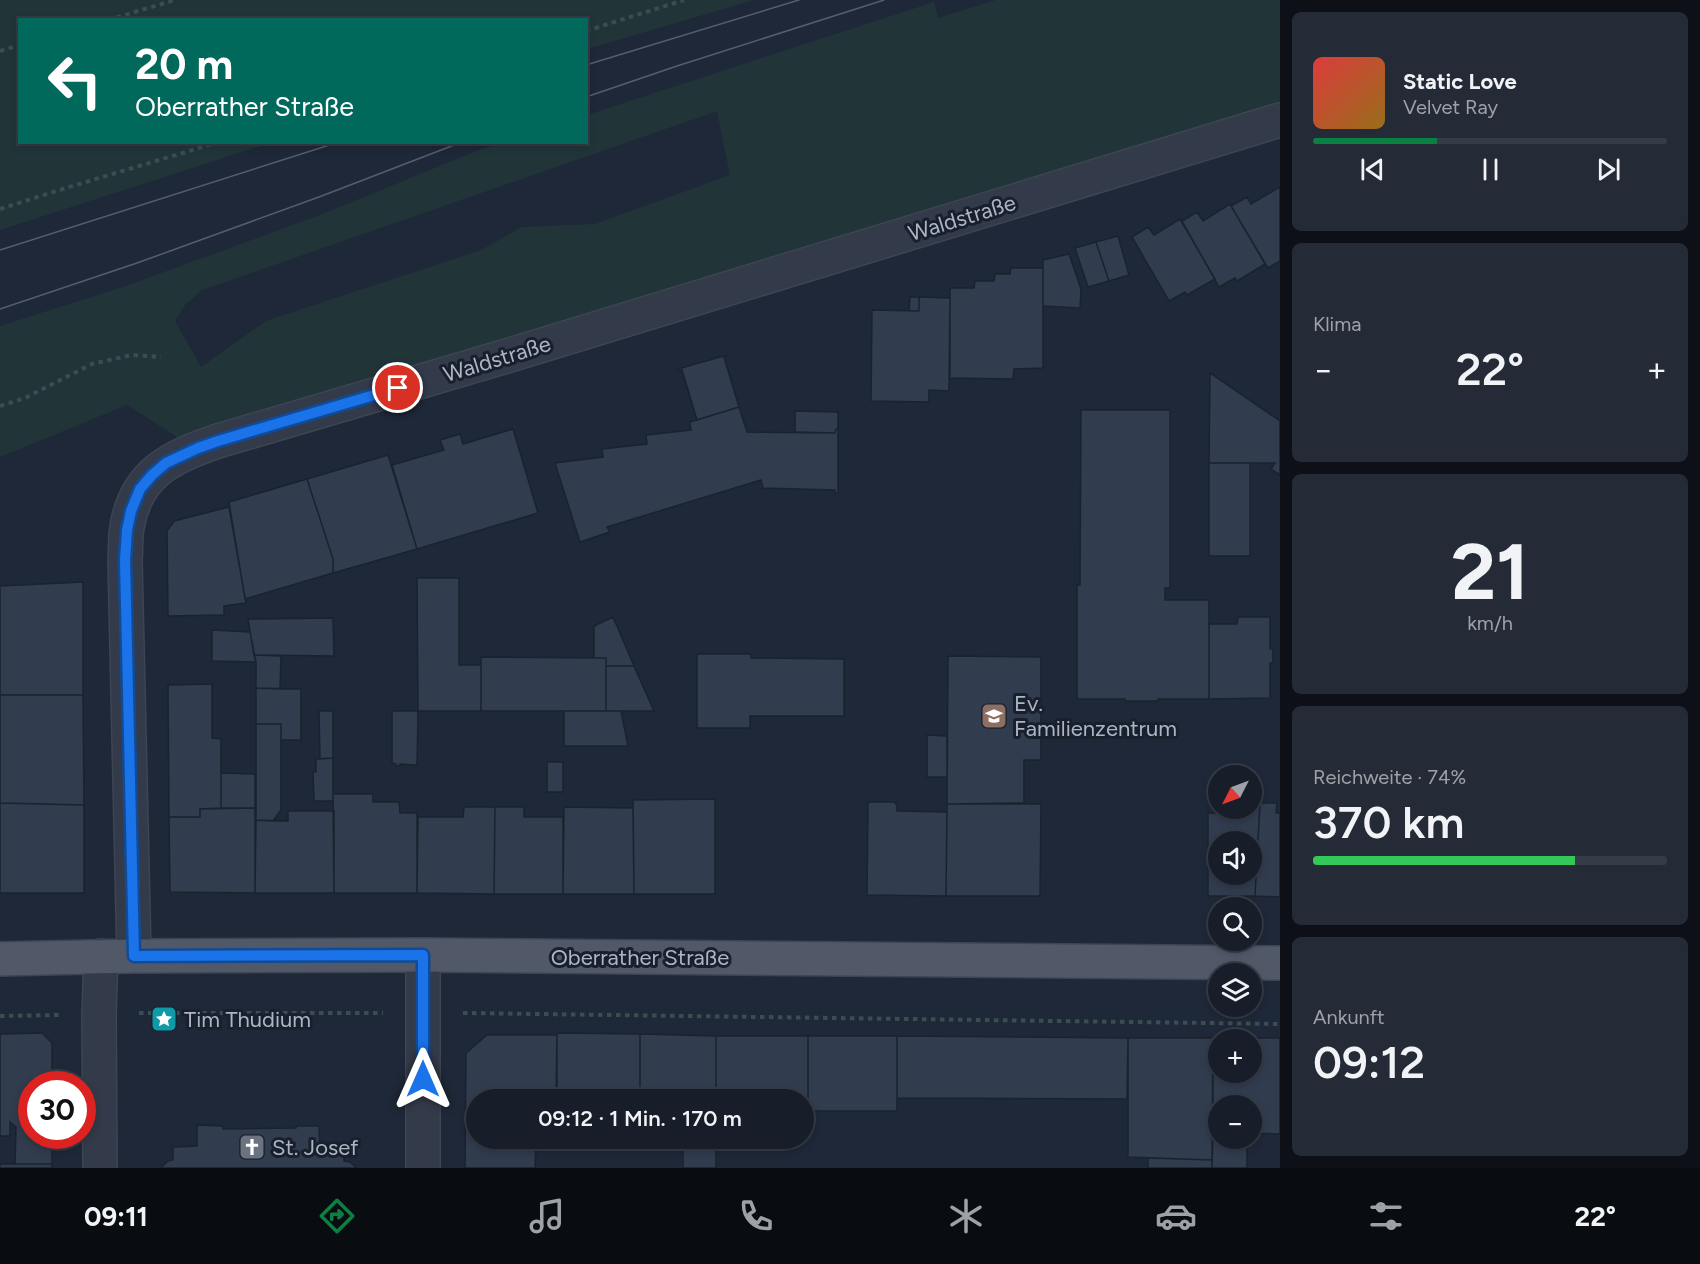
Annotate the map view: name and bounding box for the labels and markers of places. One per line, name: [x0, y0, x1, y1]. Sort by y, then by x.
pin: [372, 362, 423, 413]
place label: Ev. Familienzentrum: [1014, 690, 1177, 742]
school or university icon: Ev. Familienzentrum: [979, 701, 1009, 731]
place icon: Tim Thudium: [149, 1004, 179, 1034]
place label: Tim Thudium: [184, 1006, 311, 1033]
church icon: St. Josef: [237, 1132, 267, 1162]
place label: St. Josef: [272, 1134, 359, 1161]

